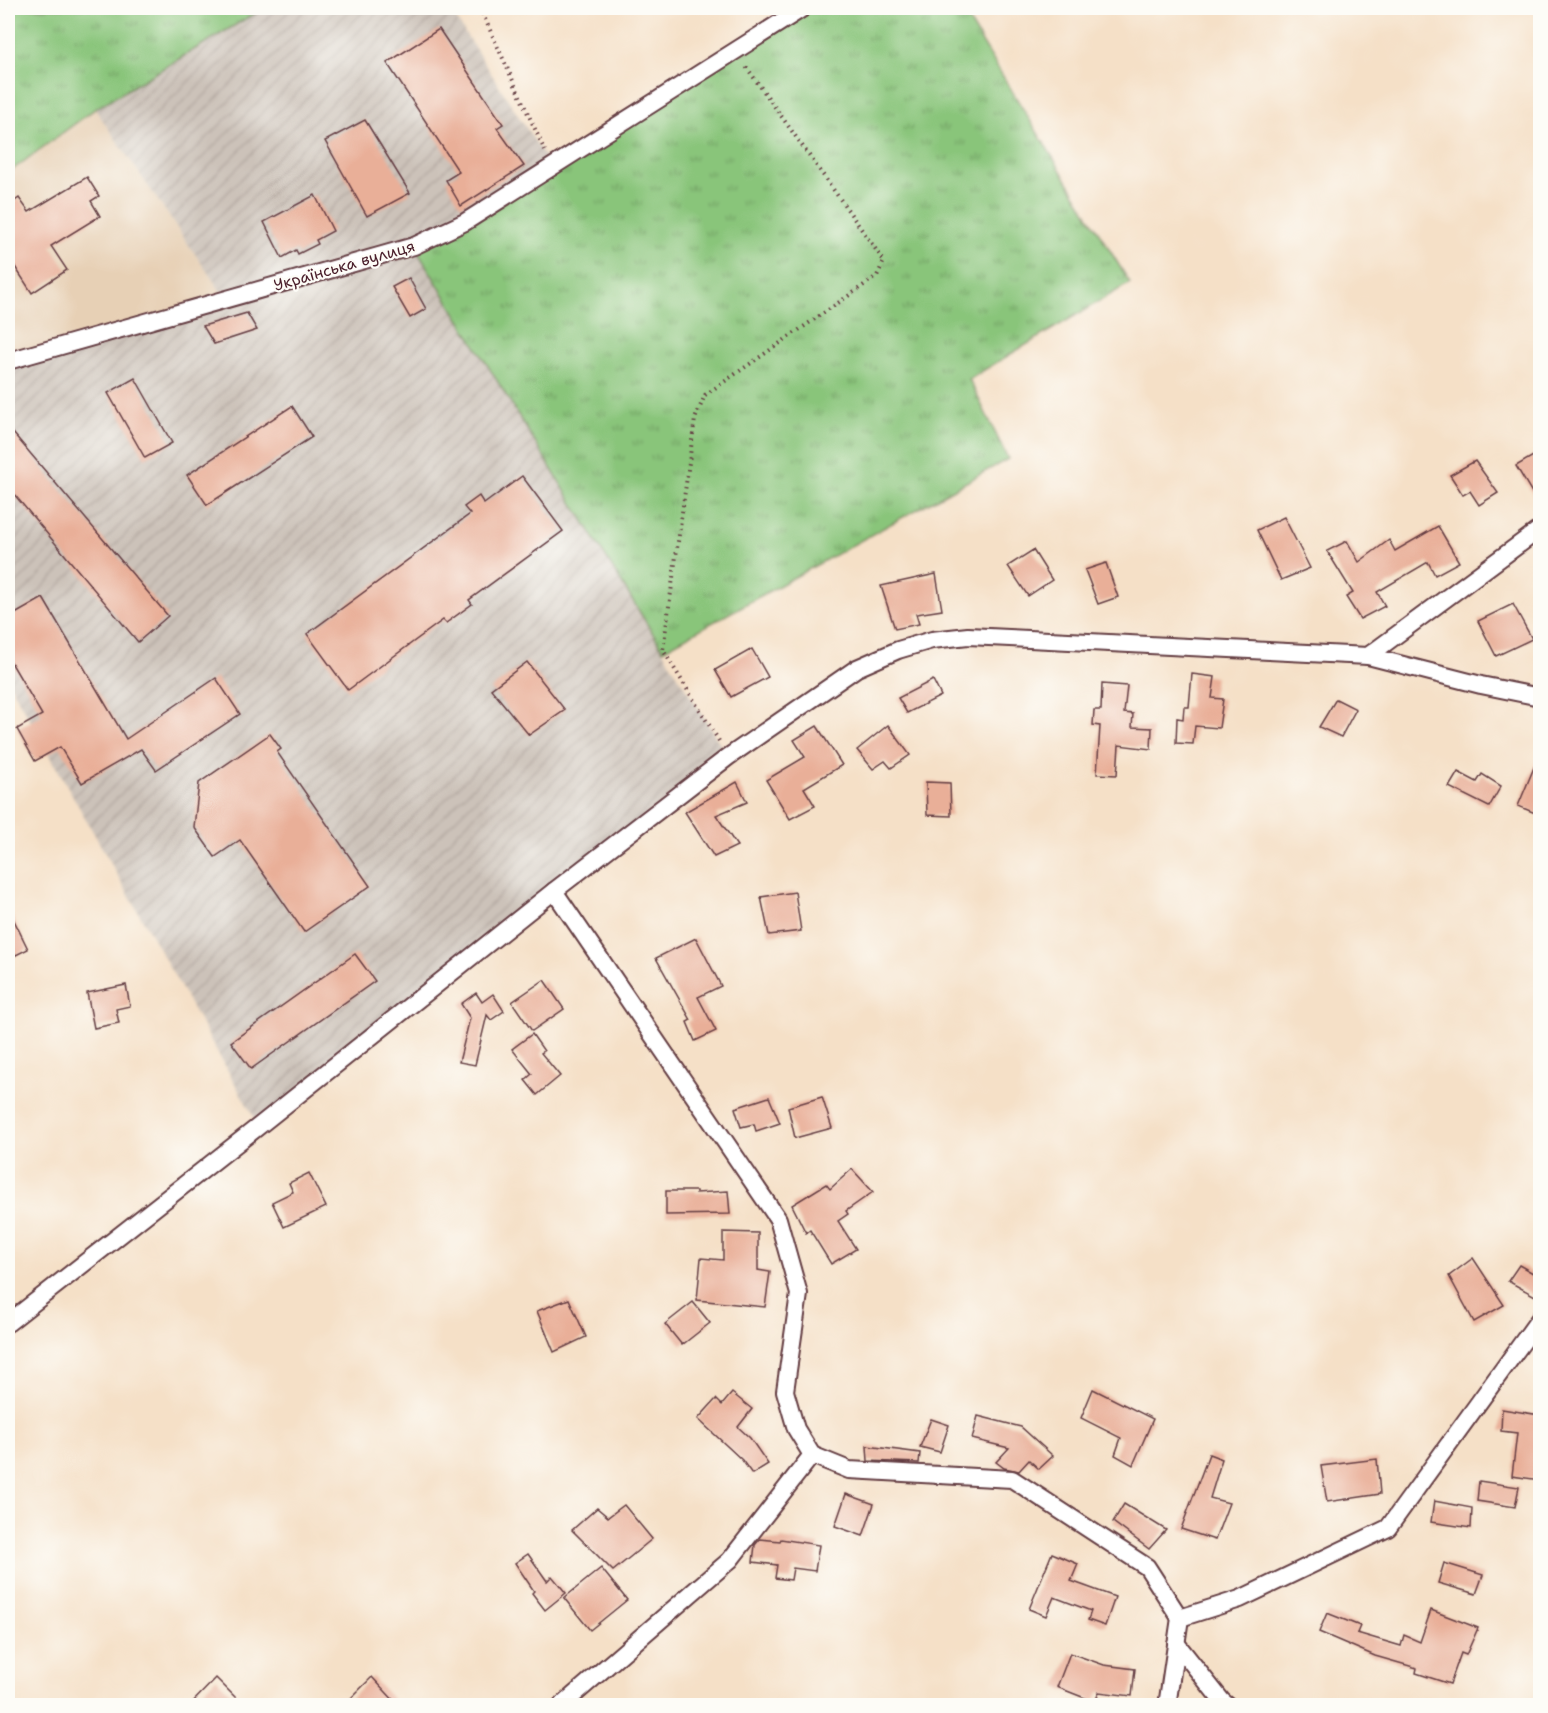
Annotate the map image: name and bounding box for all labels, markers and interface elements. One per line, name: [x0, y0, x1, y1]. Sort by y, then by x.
street label: Українська вулиця: [271, 235, 417, 296]

